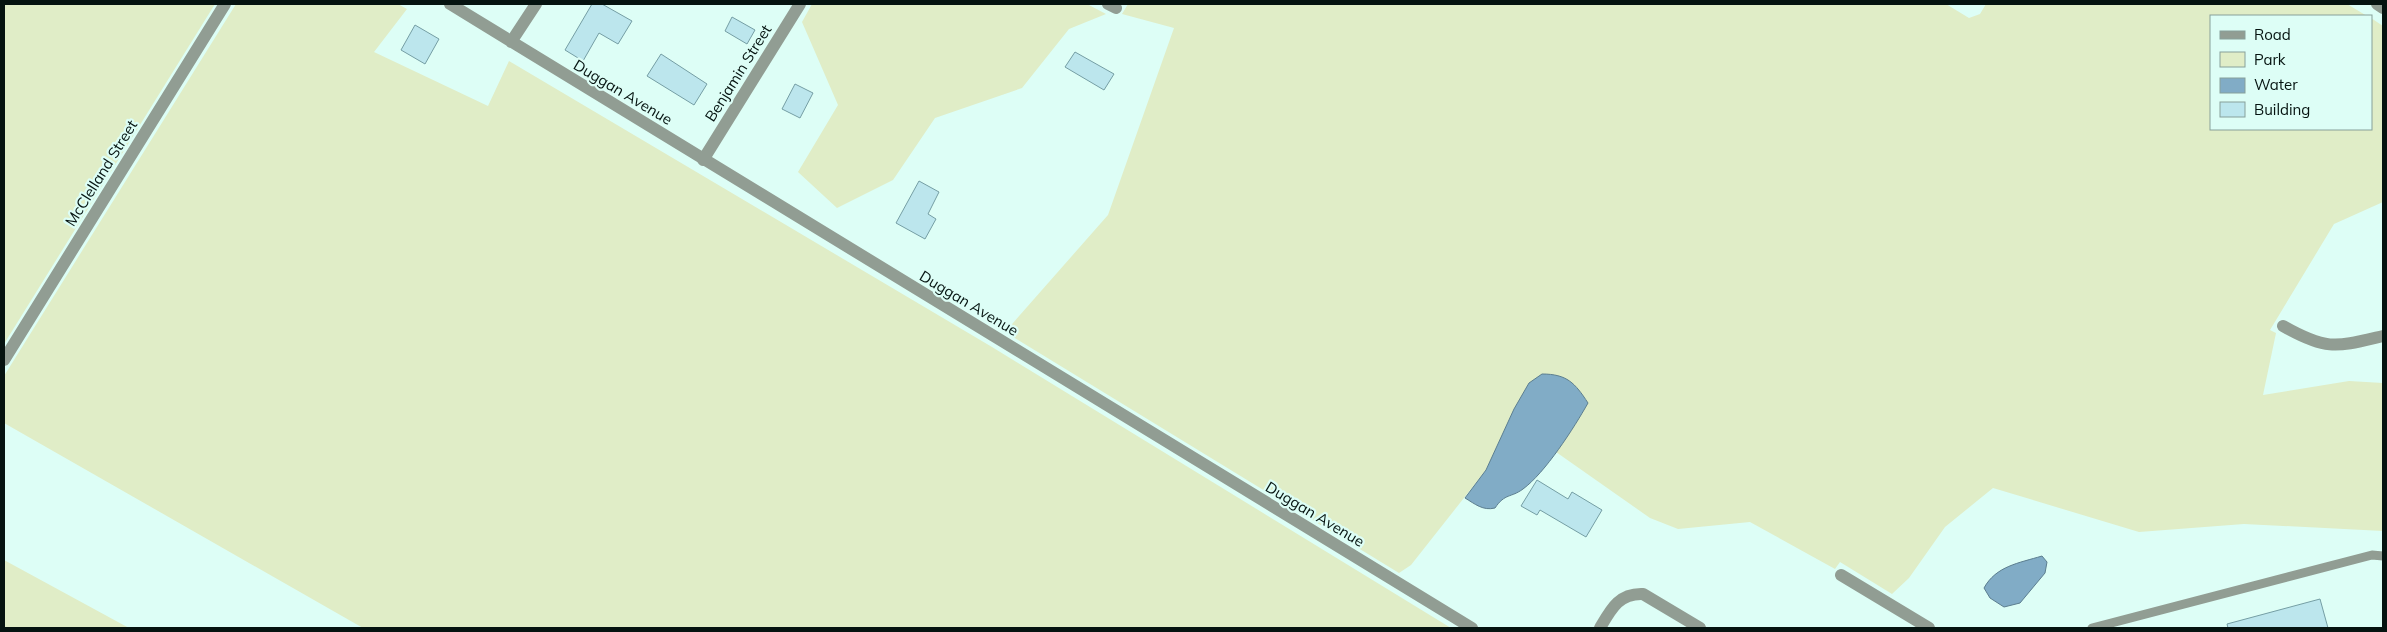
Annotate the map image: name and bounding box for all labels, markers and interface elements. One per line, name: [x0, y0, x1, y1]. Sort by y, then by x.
legend: [2210, 15, 2372, 130]
street label: Benjamin Street: [701, 21, 775, 125]
text: Road: [2254, 25, 2291, 44]
text: Park: [2254, 50, 2286, 69]
street label: Duggan Avenue: [570, 55, 676, 129]
text: Water: [2254, 75, 2298, 94]
text: Building: [2254, 100, 2310, 119]
street label: McClelland Street: [61, 116, 141, 230]
street label: Duggan Avenue: [916, 266, 1022, 340]
street label: Duggan Avenue: [1262, 477, 1368, 551]

